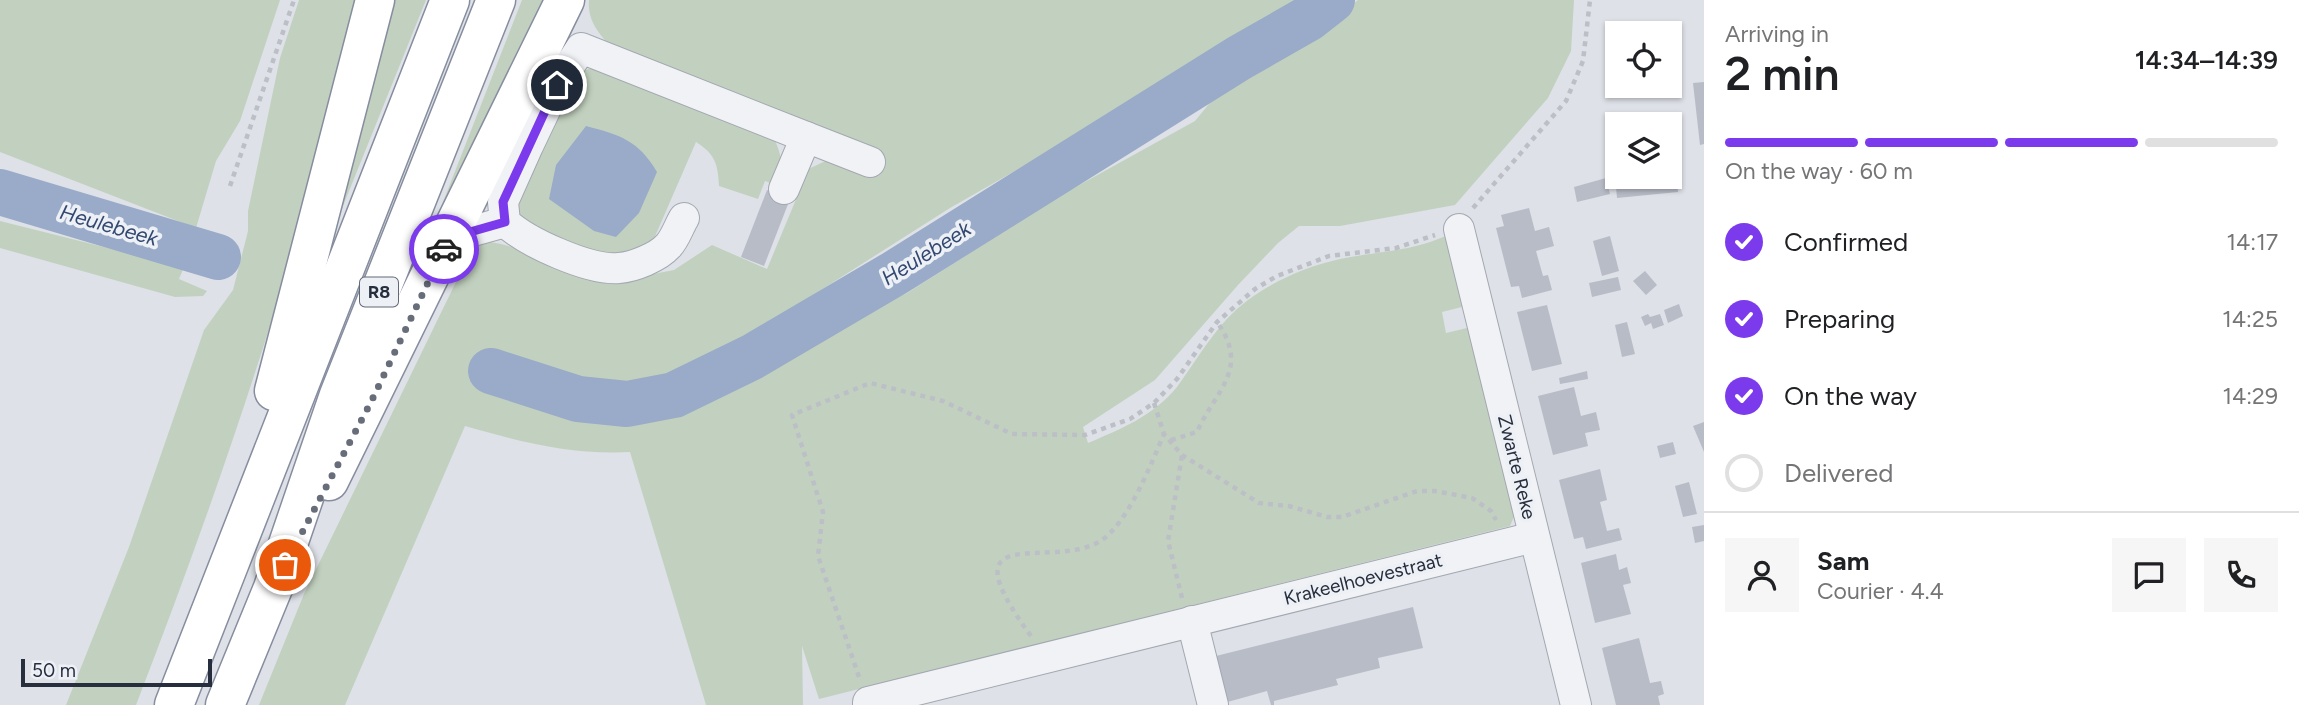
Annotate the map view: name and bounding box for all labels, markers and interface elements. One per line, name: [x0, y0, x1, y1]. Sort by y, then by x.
text: Arriving in: [1725, 20, 1829, 48]
map controls: [1605, 21, 1682, 189]
button: locate: [1605, 21, 1682, 98]
text: 14:34–14:39: [2135, 44, 2278, 76]
text: 2 min: [1725, 46, 1840, 102]
pin: [527, 55, 587, 115]
icon: home: [538, 66, 576, 104]
button: layers: [1605, 112, 1682, 189]
text: On the way · 60 m: [1725, 157, 1913, 185]
water label: Heulebeek: [57, 199, 162, 251]
courier: [409, 214, 479, 284]
water label: Heulebeek: [877, 215, 976, 290]
icon: check: [1725, 223, 1763, 261]
text: Confirmed: [1784, 226, 1908, 258]
text: 14:17: [2227, 228, 2278, 256]
icon: car: [425, 230, 463, 268]
road number: R8: [360, 278, 398, 306]
icon: check: [1725, 300, 1763, 338]
text: Preparing: [1784, 303, 1895, 335]
text: 14:25: [2222, 305, 2278, 333]
icon: check: [1725, 377, 1763, 415]
text: On the way: [1784, 380, 1917, 412]
text: 14:29: [2223, 382, 2278, 410]
street label: Zwarte Reke: [1493, 412, 1541, 522]
text: Delivered: [1784, 457, 1893, 489]
pin: [255, 535, 315, 595]
button: person: [1725, 538, 1799, 612]
button: chat: [2112, 538, 2186, 612]
button: phone: [2204, 538, 2278, 612]
text: Sam: [1817, 545, 1869, 577]
icon: bag: [266, 546, 304, 584]
street label: Krakeelhoevestraat: [1281, 548, 1445, 610]
text: Courier · 4.4: [1817, 577, 1944, 605]
scale bar: [21, 656, 212, 688]
text: 50 m: [32, 659, 76, 682]

